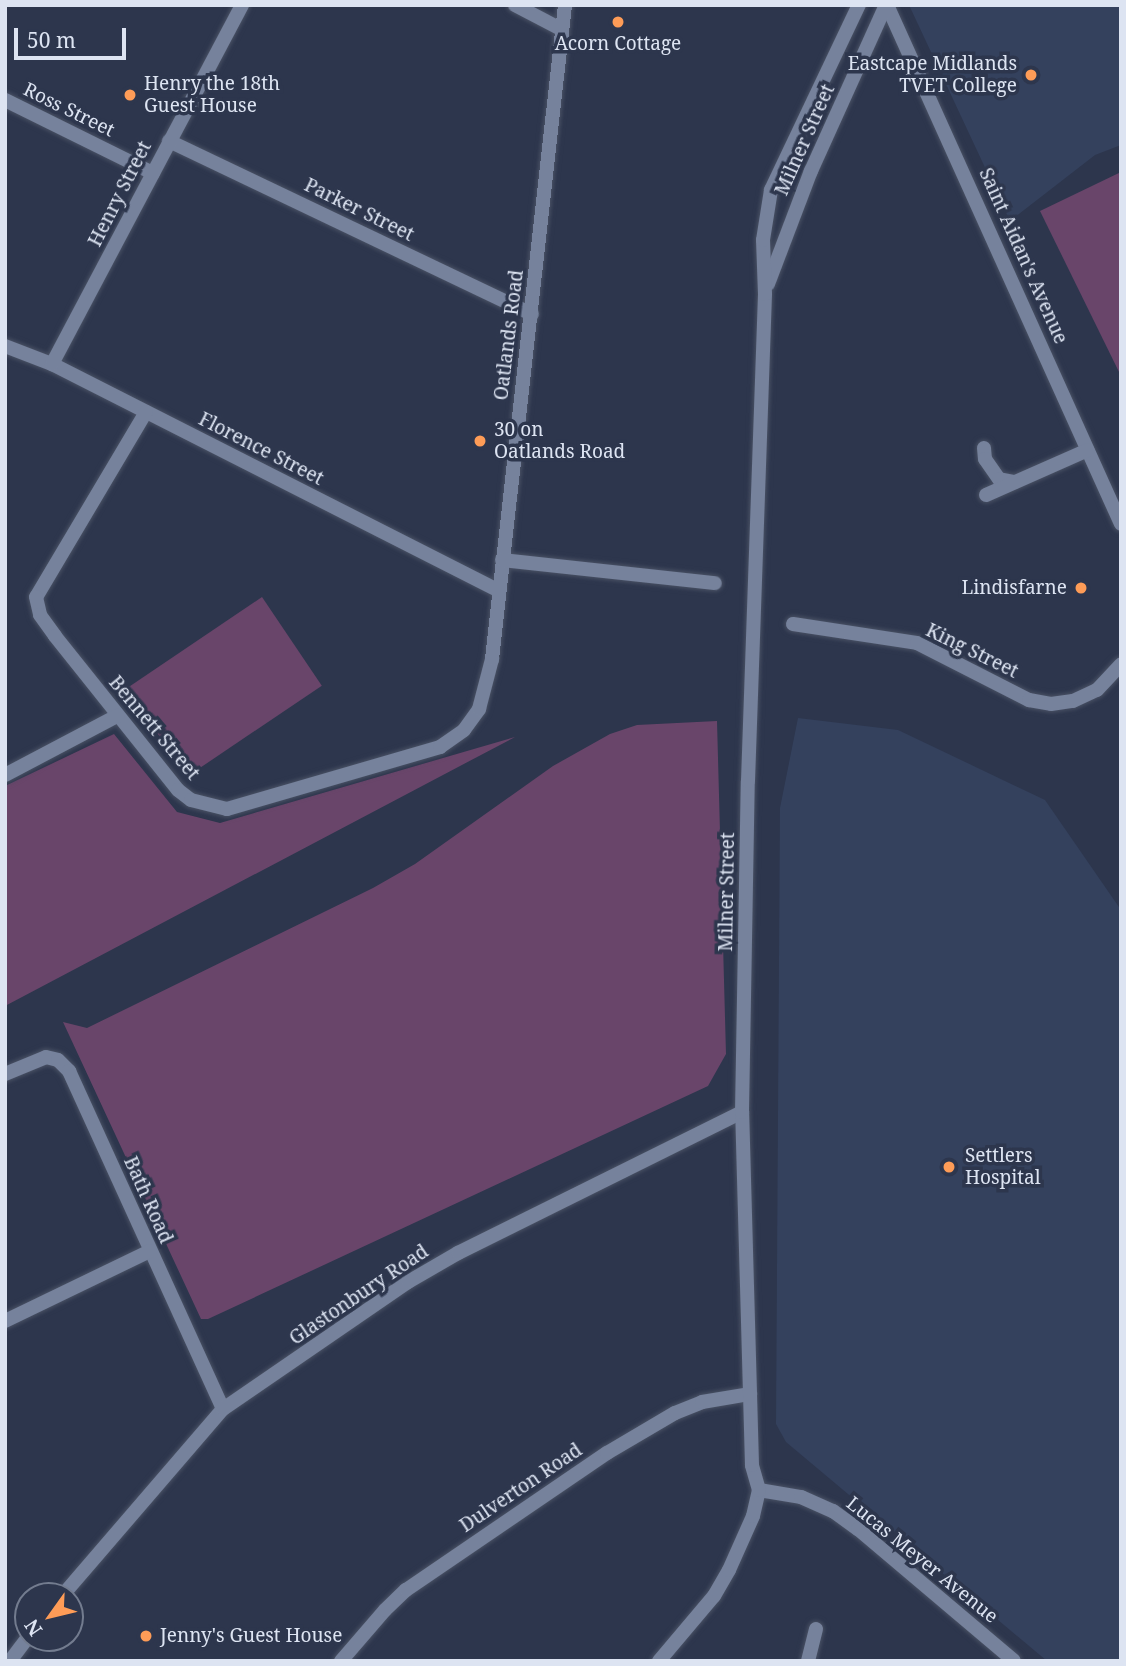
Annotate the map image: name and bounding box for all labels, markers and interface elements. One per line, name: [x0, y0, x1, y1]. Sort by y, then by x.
scale bar: [18, 14, 130, 58]
marker: Acorn Cottage: [610, 14, 626, 30]
text: 50 m: [27, 26, 76, 54]
place label: Acorn Cottage: [555, 33, 681, 55]
place label: Eastcape Midlands TVET College: [848, 53, 1017, 97]
marker: Eastcape Midlands TVET College: [1023, 67, 1039, 83]
place label: Henry the 18th Guest House: [144, 73, 280, 117]
street label: Ross Street: [20, 78, 118, 142]
street label: Milner Street: [770, 81, 840, 199]
marker: Henry the 18th Guest House: [122, 87, 138, 103]
street label: Henry Street: [84, 138, 156, 250]
street label: Saint Aidan's Avenue: [974, 165, 1072, 347]
street label: Parker Street: [301, 174, 417, 246]
street label: Oatlands Road: [490, 268, 528, 402]
street label: Florence Street: [195, 408, 327, 490]
place label: 30 on Oatlands Road: [494, 419, 625, 463]
marker: 30 on Oatlands Road: [472, 433, 488, 449]
place label: Lindisfarne: [961, 577, 1067, 599]
marker: Lindisfarne: [1073, 580, 1089, 596]
street label: King Street: [922, 619, 1022, 683]
street label: Bennett Street: [104, 671, 204, 785]
street label: Milner Street: [715, 832, 739, 952]
place label: Settlers Hospital: [965, 1145, 1041, 1189]
street label: Bath Road: [119, 1153, 177, 1247]
marker: Settlers Hospital: [939, 1157, 959, 1177]
street label: Glastonbury Road: [285, 1240, 433, 1350]
street label: Dulverton Road: [456, 1439, 586, 1537]
street label: Lucas Meyer Avenue: [842, 1492, 1002, 1628]
north arrow: [14, 1582, 84, 1652]
text: N: [18, 1614, 48, 1641]
place label: Jenny's Guest House: [160, 1625, 342, 1647]
marker: Jenny's Guest House: [138, 1628, 154, 1644]

